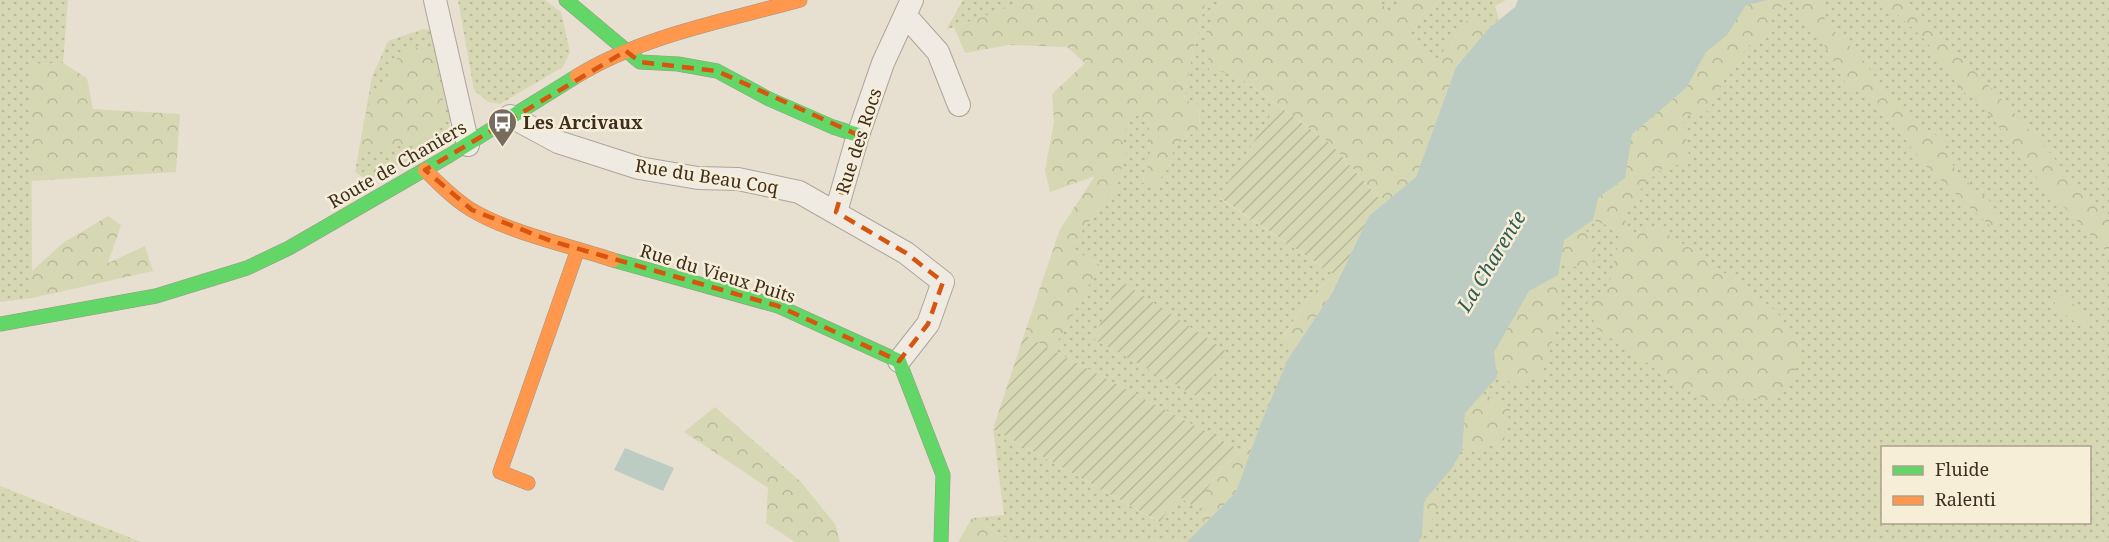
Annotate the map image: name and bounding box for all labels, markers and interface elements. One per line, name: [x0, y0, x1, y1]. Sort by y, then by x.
street label: Rue des Rocs: [830, 85, 886, 197]
bus stop icon: Les Arcivaux: [486, 106, 518, 148]
place label: Les Arcivaux: [523, 110, 643, 134]
street label: Route de Chaniers: [324, 115, 470, 213]
street label: Rue du Beau Coq: [634, 153, 780, 199]
water label: La Charente: [1450, 205, 1532, 317]
street label: Rue du Vieux Puits: [637, 238, 799, 308]
legend: [1881, 446, 2091, 524]
text: Fluide: [1935, 457, 1989, 481]
text: Ralenti: [1935, 487, 1996, 511]

